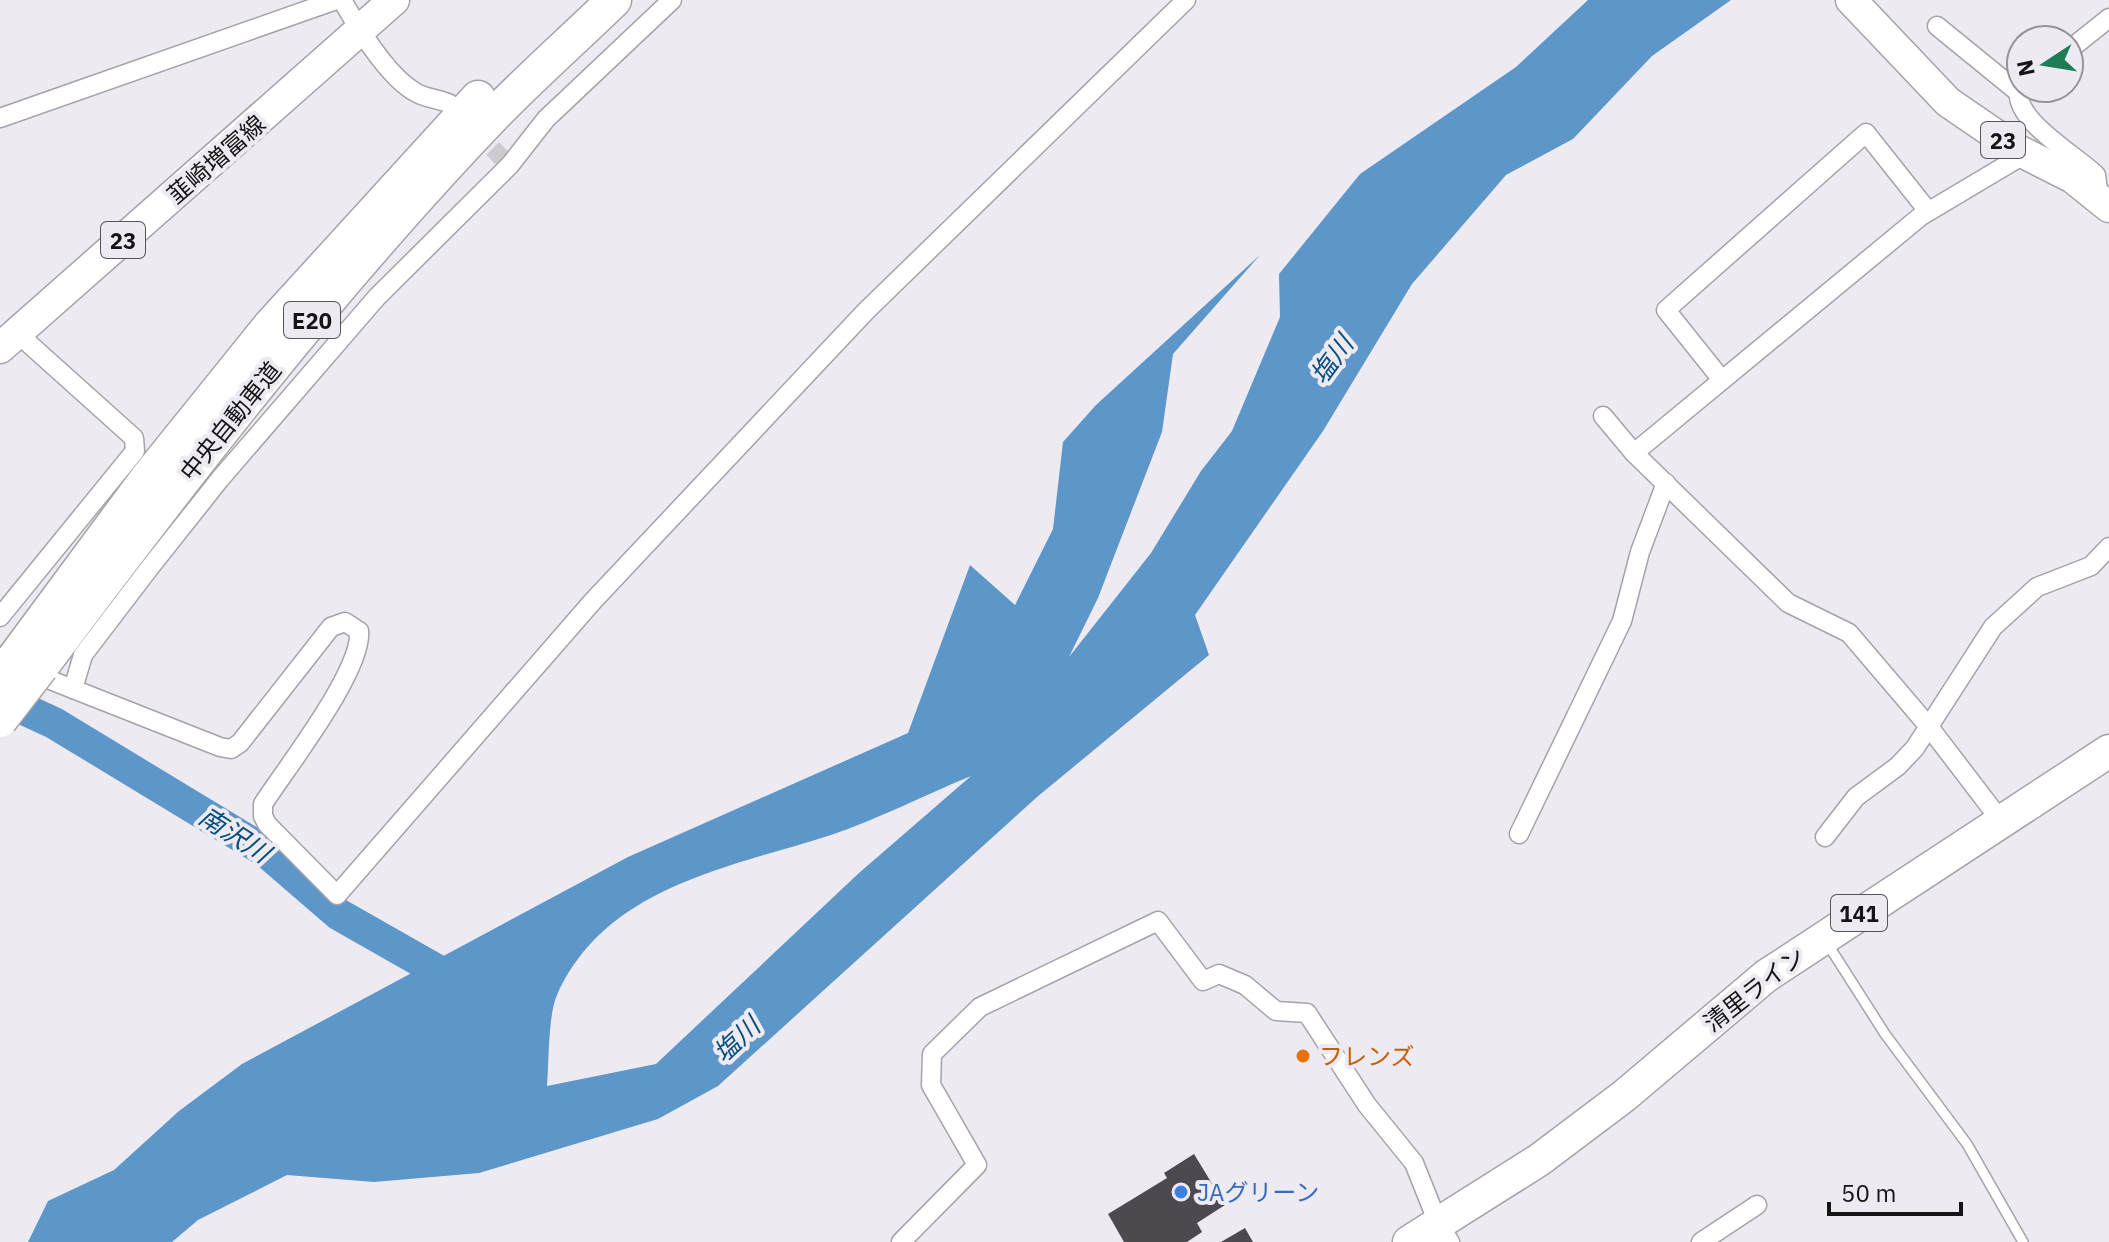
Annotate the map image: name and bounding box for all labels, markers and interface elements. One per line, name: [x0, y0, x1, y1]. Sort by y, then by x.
north arrow: [2005, 24, 2085, 104]
text: N: [2009, 57, 2041, 79]
street label: 韮崎増富線: [160, 108, 272, 210]
road number: 23: [1981, 122, 2025, 158]
road number: 23: [101, 222, 145, 258]
road number: E20: [284, 302, 340, 338]
water label: 塩川: [1302, 326, 1362, 390]
street label: 中央自動車道: [172, 355, 288, 487]
water label: 南沢川: [193, 798, 279, 871]
road number: 141: [1831, 895, 1887, 931]
street label: 清里ライン: [1697, 939, 1811, 1039]
water label: 塩川: [705, 1007, 769, 1069]
place label: フレンズ: [1319, 1040, 1415, 1072]
marker: フレンズ: [1294, 1047, 1312, 1065]
scale bar: [1829, 1166, 1961, 1216]
place label: JAグリーン: [1197, 1176, 1319, 1208]
text: 50 m: [1841, 1177, 1896, 1209]
marker: JAグリーン: [1172, 1183, 1190, 1201]

